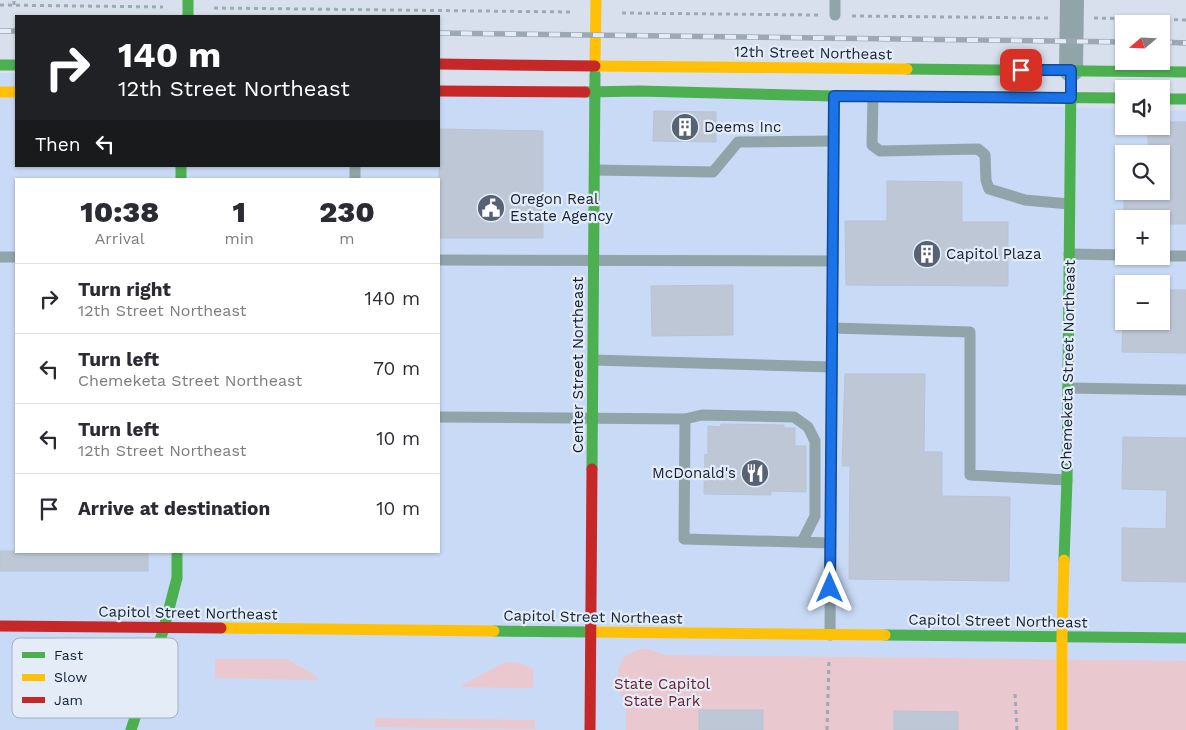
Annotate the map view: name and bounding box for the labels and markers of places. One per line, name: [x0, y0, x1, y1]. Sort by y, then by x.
pin: [1000, 49, 1042, 91]
building icon: Deems Inc: [670, 112, 700, 142]
place label: Deems Inc: [704, 118, 782, 136]
place label: Oregon Real Estate Agency: [510, 190, 613, 225]
public building icon: Oregon Real Estate Agency: [476, 193, 506, 223]
building icon: Capitol Plaza: [912, 239, 942, 269]
place label: Capitol Plaza: [946, 245, 1042, 263]
restaurant icon: McDonald's: [740, 458, 770, 488]
place label: McDonald's: [652, 464, 736, 482]

